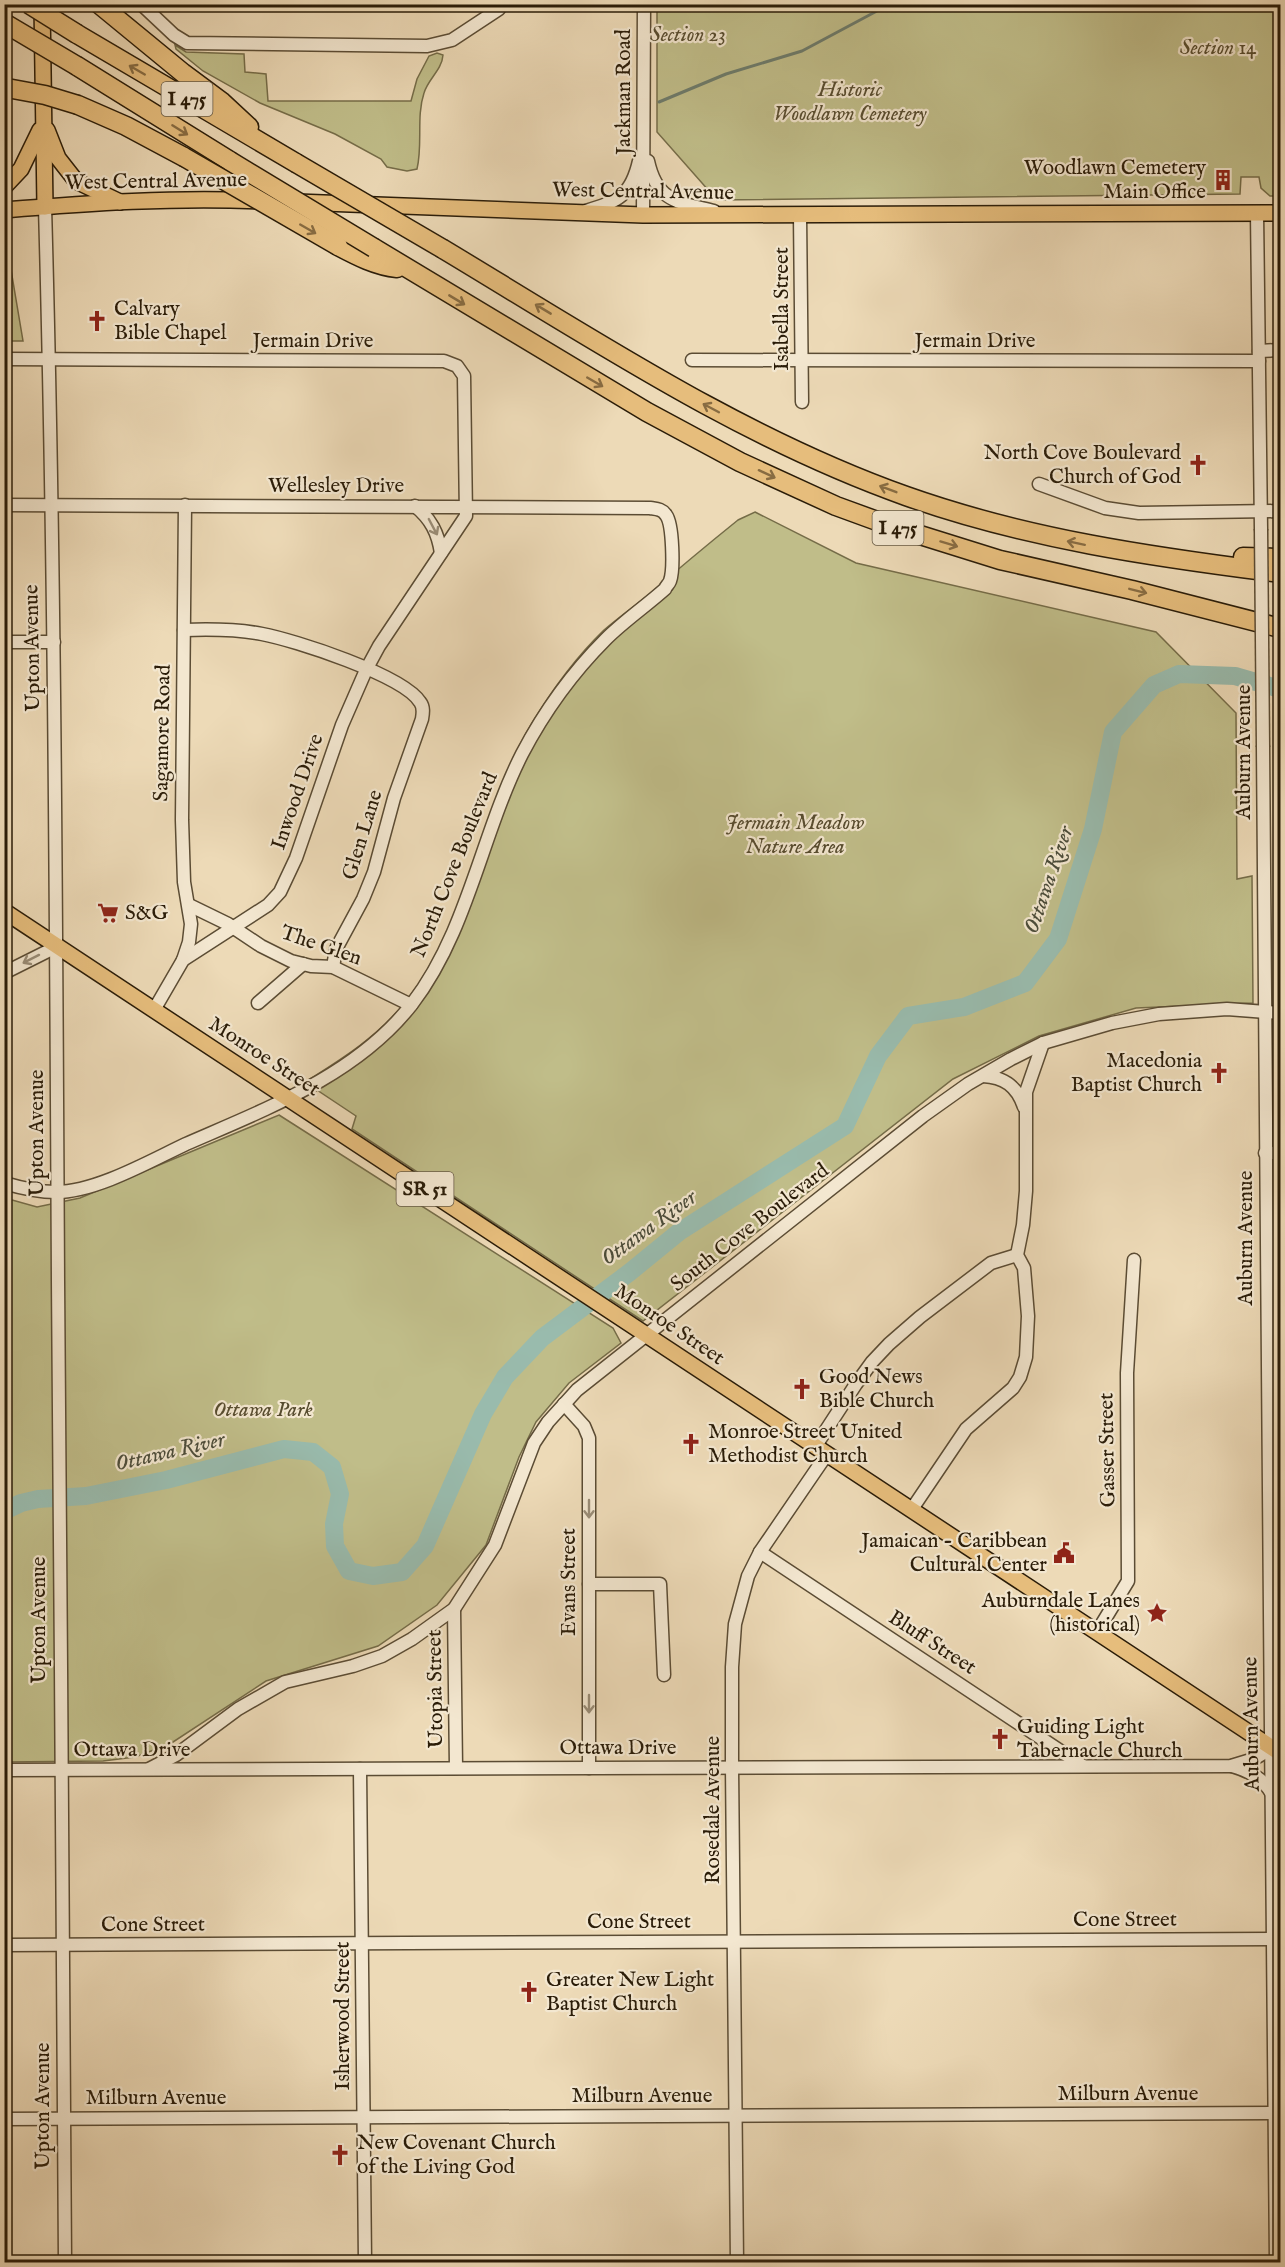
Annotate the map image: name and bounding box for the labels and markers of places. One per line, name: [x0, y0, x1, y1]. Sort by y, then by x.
place label: Woodlawn Cemetery Main Office: [1024, 155, 1207, 206]
building icon: Woodlawn Cemetery Main Office: [1211, 168, 1235, 192]
place label: Calvary Bible Chapel: [114, 296, 227, 347]
church icon: Calvary Bible Chapel: [85, 309, 109, 333]
place label: North Cove Boulevard Church of God: [983, 440, 1182, 491]
church icon: North Cove Boulevard Church of God: [1186, 453, 1210, 477]
place label: S&G: [125, 900, 169, 927]
supermarket icon: S&G: [96, 901, 120, 925]
place label: Macedonia Baptist Church: [1071, 1048, 1203, 1099]
church icon: Macedonia Baptist Church: [1207, 1061, 1231, 1085]
place label: Good News Bible Church: [819, 1364, 934, 1415]
church icon: Good News Bible Church: [790, 1377, 814, 1401]
place label: Monroe Street United Methodist Church: [708, 1419, 903, 1470]
church icon: Monroe Street United Methodist Church: [679, 1432, 703, 1456]
place label: Jamaican - Caribbean Cultural Center: [859, 1528, 1047, 1579]
public building icon: Jamaican - Caribbean Cultural Center: [1052, 1541, 1076, 1565]
place label: Auburndale Lanes (historical): [981, 1588, 1140, 1639]
place icon: Auburndale Lanes (historical): [1145, 1601, 1169, 1625]
place label: Guiding Light Tabernacle Church: [1017, 1714, 1182, 1765]
church icon: Guiding Light Tabernacle Church: [988, 1727, 1012, 1751]
place label: Greater New Light Baptist Church: [546, 1967, 714, 2018]
church icon: Greater New Light Baptist Church: [517, 1980, 541, 2004]
place label: New Covenant Church of the Living God: [357, 2130, 556, 2181]
church icon: New Covenant Church of the Living God: [328, 2143, 352, 2167]

